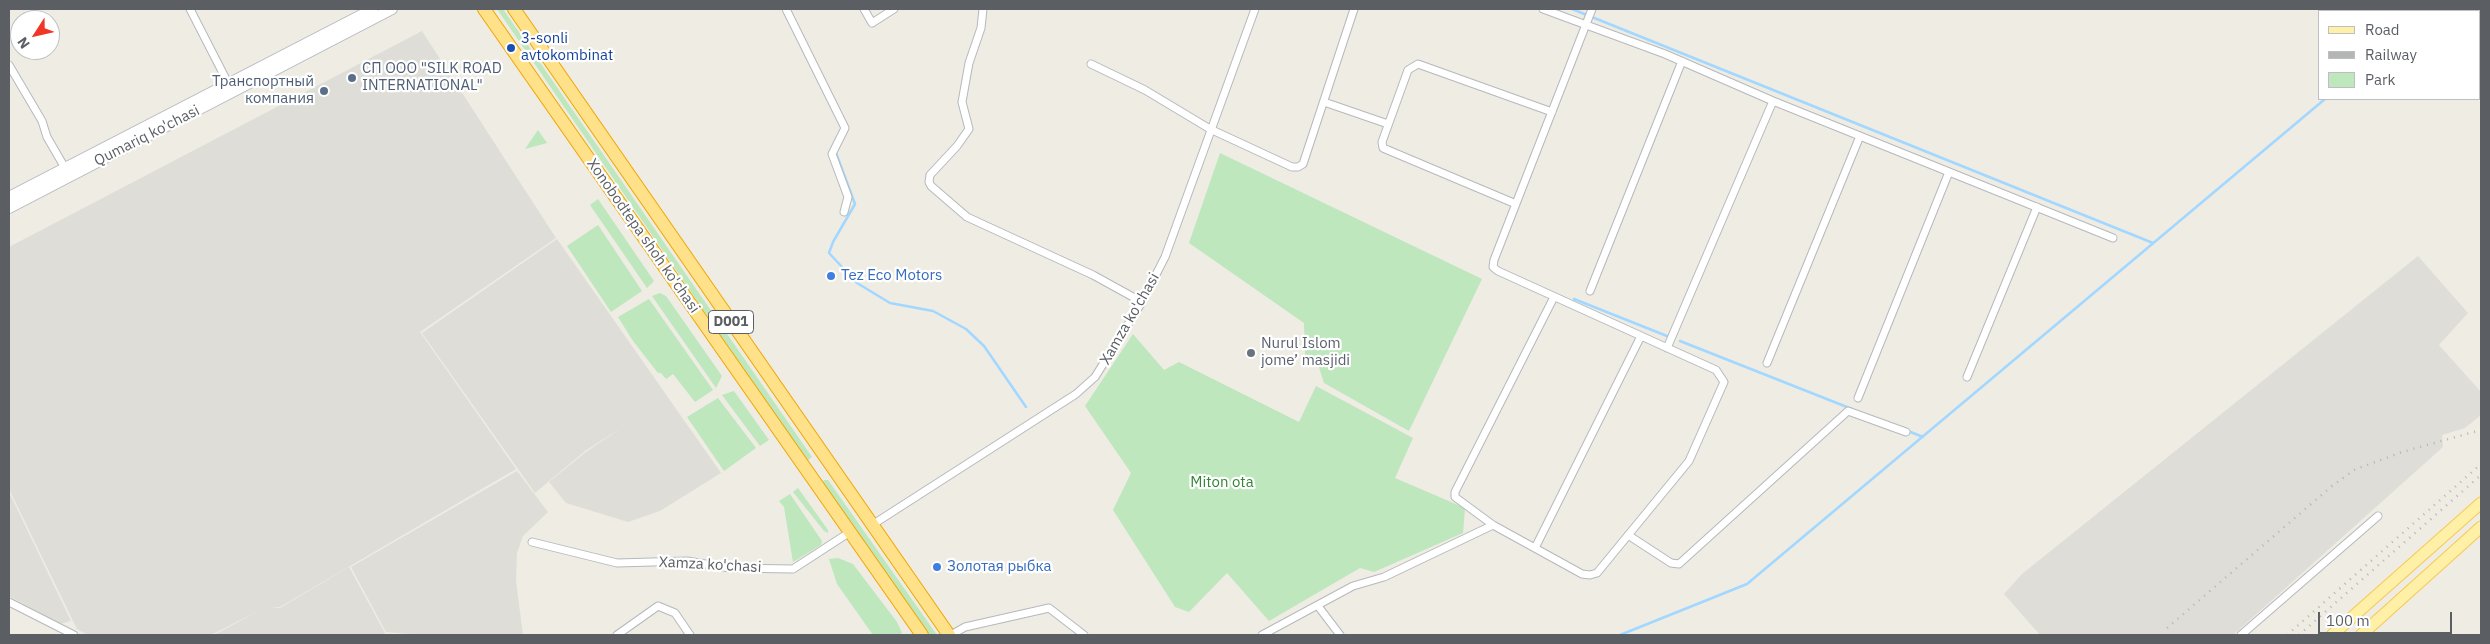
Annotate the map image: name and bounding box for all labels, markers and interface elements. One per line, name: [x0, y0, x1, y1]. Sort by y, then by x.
north arrow: [10, 10, 60, 60]
legend: [2318, 10, 2480, 100]
text: Road: [2365, 20, 2400, 39]
place label: 3-sonli avtokombinat: [521, 30, 613, 65]
text: N: [13, 34, 34, 52]
marker: 3-sonli avtokombinat: [505, 42, 517, 54]
text: Railway: [2365, 45, 2417, 64]
place label: СП ООО "SILK ROAD INTERNATIONAL": [362, 60, 502, 95]
text: Park: [2365, 70, 2395, 89]
marker: СП ООО "SILK ROAD INTERNATIONAL": [346, 72, 358, 84]
place label: Транспортный компания: [212, 73, 314, 108]
marker: Транспортный компания: [318, 85, 330, 97]
street label: Qumariq ko'chasi: [91, 102, 203, 170]
street label: Xonobodtepa shoh ko'chasi: [583, 155, 703, 317]
place label: Tez Eco Motors: [841, 267, 942, 285]
marker: Tez Eco Motors: [825, 270, 837, 282]
street label: Xamza ko'chasi: [1096, 270, 1164, 368]
road number: D001: [708, 311, 754, 334]
place label: Nurul Islom jome’ masjidi: [1261, 335, 1350, 370]
marker: Nurul Islom jome’ masjidi: [1245, 347, 1257, 359]
park label: Miton ota: [1190, 474, 1254, 492]
street label: Xamza ko'chasi: [658, 553, 762, 577]
place label: Золотая рыбка: [947, 558, 1052, 576]
marker: Золотая рыбка: [931, 561, 943, 573]
scale bar: [2320, 602, 2454, 634]
text: 100 m: [2326, 611, 2370, 630]

